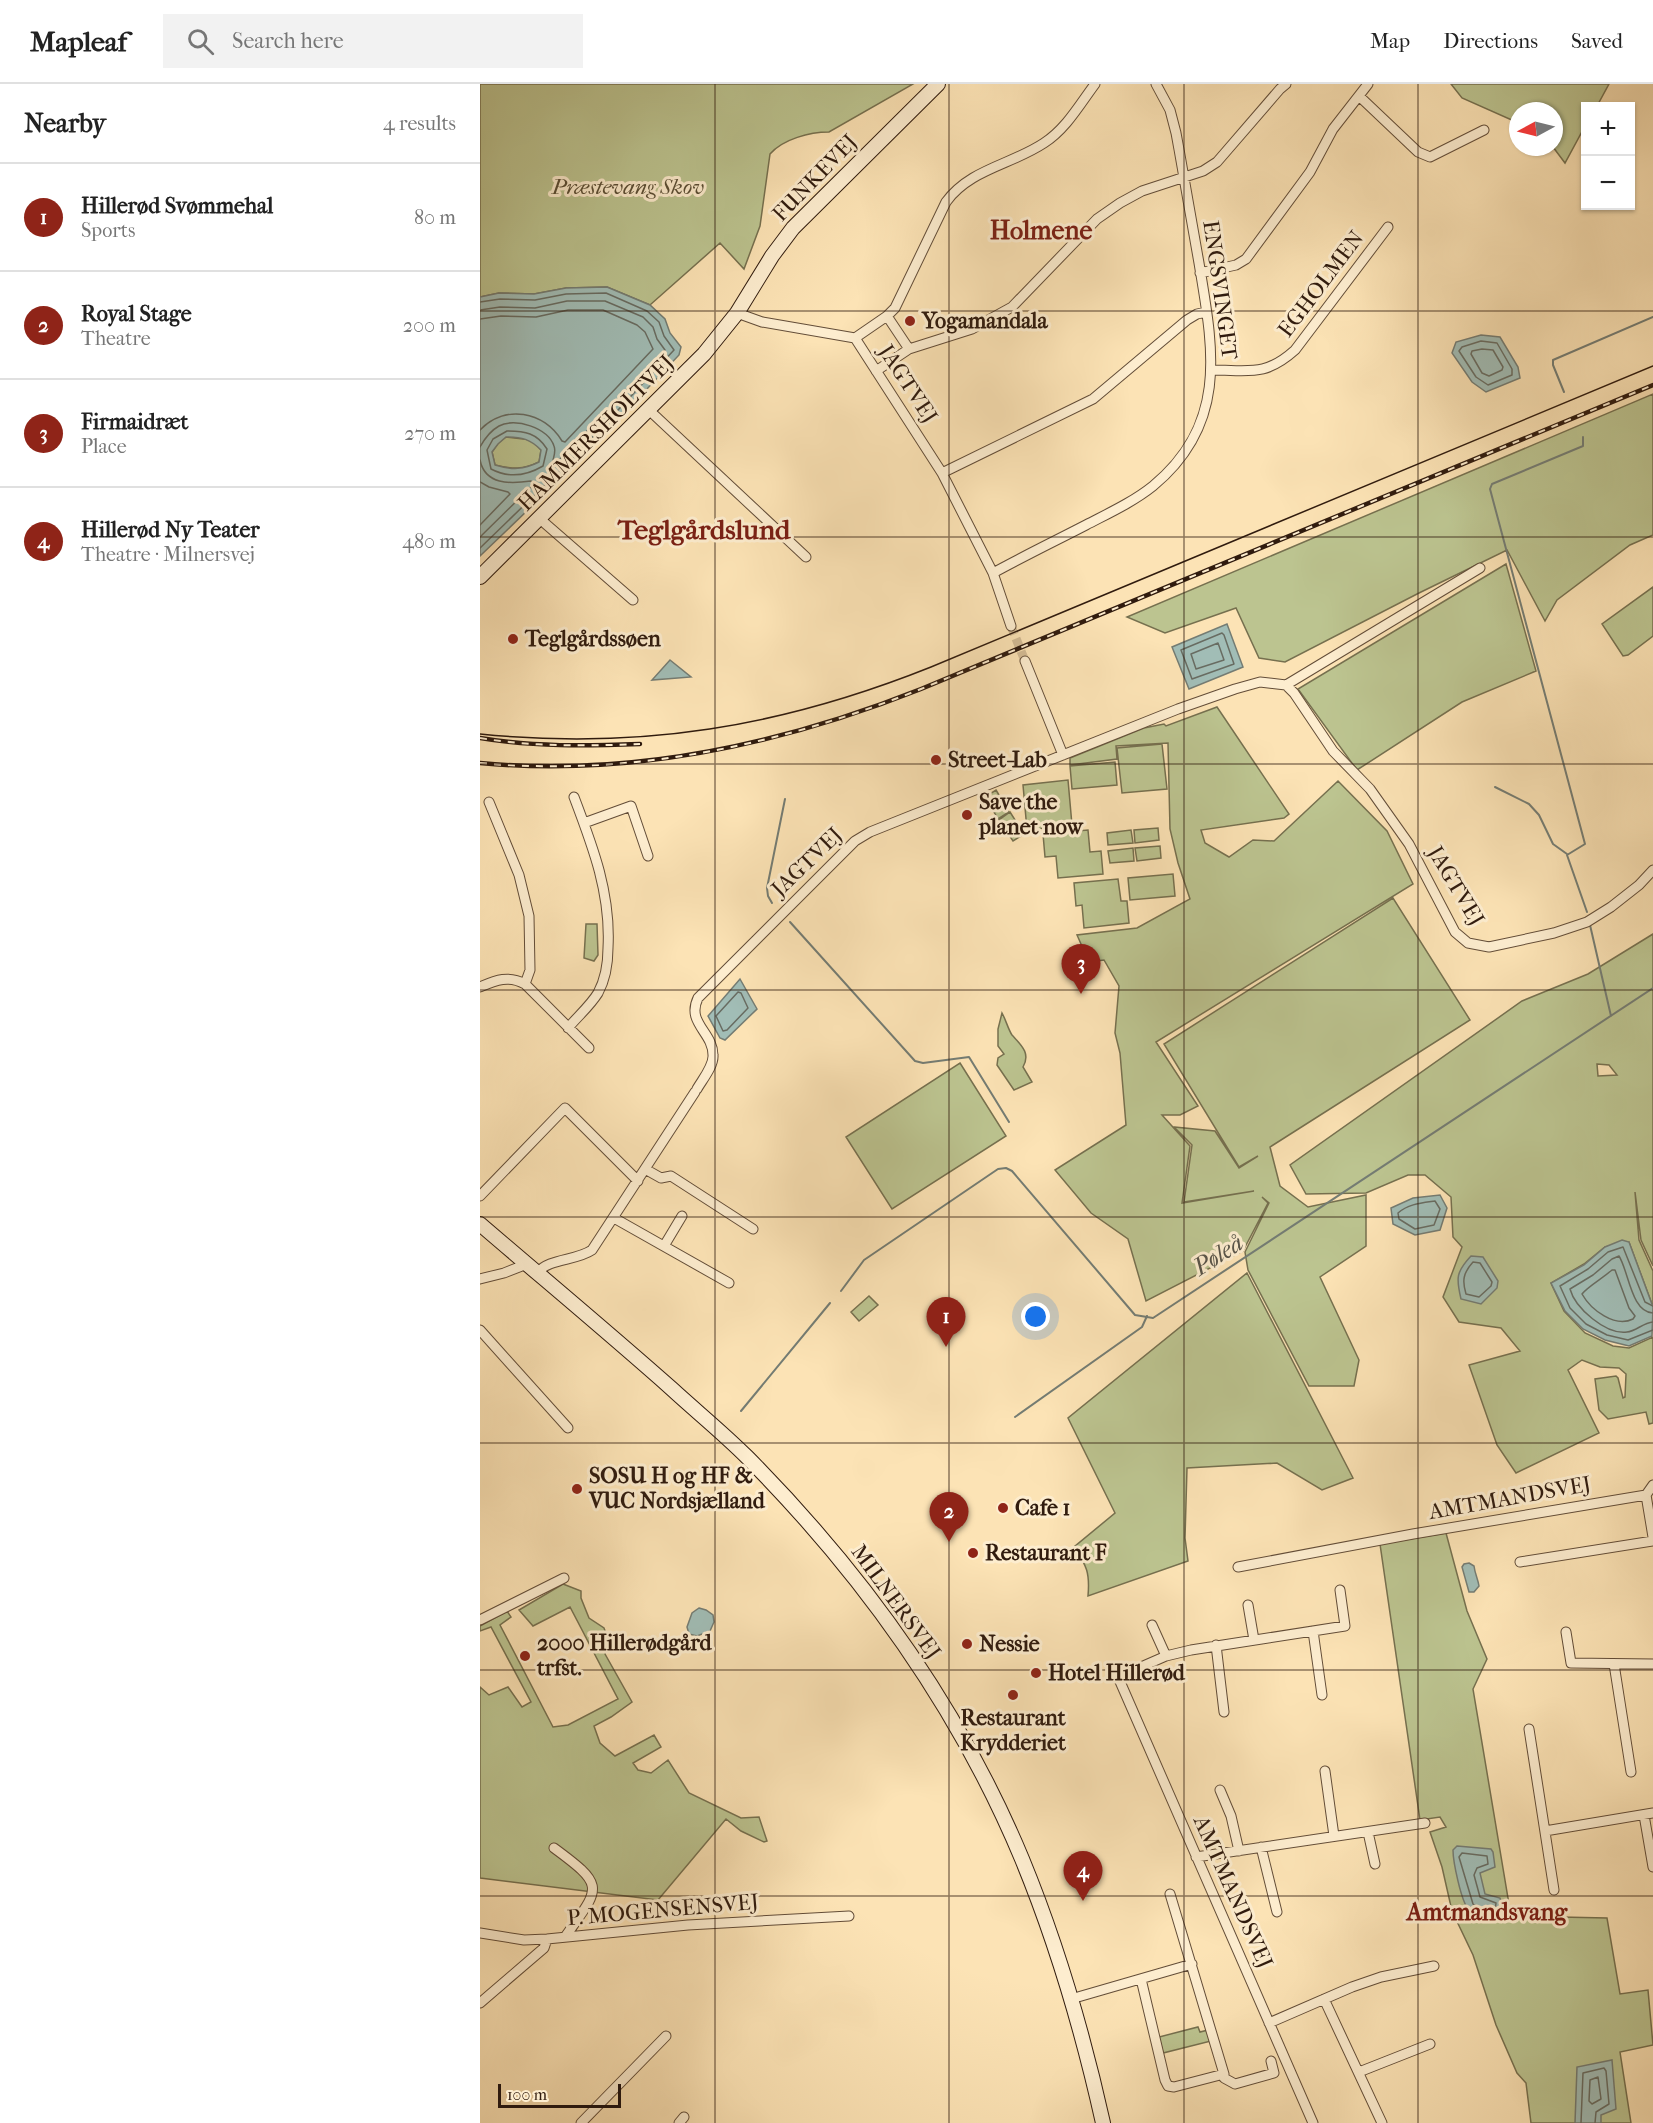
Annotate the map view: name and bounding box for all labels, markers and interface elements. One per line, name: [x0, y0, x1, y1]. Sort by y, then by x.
search box: [163, 14, 583, 68]
text: Mapleaf: [30, 25, 127, 58]
icon: search: [184, 25, 217, 58]
text: Search here: [232, 28, 344, 54]
text: Map: [1370, 29, 1410, 53]
text: Directions: [1443, 29, 1538, 53]
text: Saved: [1571, 29, 1623, 53]
north arrow: [1509, 102, 1563, 156]
map controls: [1581, 102, 1635, 210]
button: +: [1581, 102, 1635, 156]
text: Nearby: [24, 108, 106, 139]
text: 4 results: [383, 112, 456, 135]
street label: FUNKEVEJ: [767, 129, 863, 227]
button: −: [1581, 156, 1635, 210]
park label: Præstevang Skov: [551, 174, 704, 200]
text: Hillerød Svømmehal: [81, 193, 273, 219]
text: 1: [40, 206, 47, 229]
text: 80 m: [414, 206, 456, 229]
district label: Holmene: [990, 215, 1092, 246]
text: Sports: [81, 219, 135, 242]
street label: ENGSVINGET: [1197, 219, 1243, 362]
street label: EGHOLMEN: [1272, 225, 1370, 342]
text: Royal Stage: [81, 301, 192, 327]
place label: Yogamandala: [921, 308, 1048, 334]
text: 2: [38, 314, 49, 337]
text: 200 m: [403, 314, 456, 337]
marker: Yogamandala: [903, 314, 917, 328]
text: Theatre: [81, 327, 151, 350]
street label: JAGTVEJ: [872, 338, 943, 428]
street label: HAMMERSHOLTVEJ: [512, 349, 680, 517]
text: Firmaidræt: [81, 409, 188, 435]
text: 3: [39, 422, 48, 445]
text: 270 m: [404, 422, 456, 445]
text: Place: [81, 435, 127, 458]
district label: Teglgårdslund: [617, 513, 791, 546]
text: Hillerød Ny Teater: [81, 517, 260, 543]
text: 4: [38, 530, 49, 553]
text: 480 m: [402, 530, 456, 553]
text: Theatre · Milnersvej: [81, 543, 255, 566]
place label: Teglgårdssøen: [524, 626, 661, 652]
marker: Teglgårdssøen: [506, 632, 520, 646]
place label: Street-Lab: [948, 747, 1047, 773]
marker: Street-Lab: [929, 753, 943, 767]
place label: Save the planet now: [978, 789, 1084, 840]
marker: Save the planet now: [960, 808, 974, 822]
street label: JAGTVEJ: [765, 822, 848, 903]
street label: JAGTVEJ: [1421, 840, 1490, 931]
pin: 3: [1062, 944, 1100, 994]
water label: Pøleå: [1187, 1229, 1248, 1282]
pin: 1: [926, 1298, 966, 1347]
your location: [1021, 1302, 1050, 1331]
place label: SOSU H og HF & VUC Nordsjælland: [588, 1463, 766, 1514]
street label: AMTMANDSVEJ: [1426, 1471, 1593, 1525]
marker: SOSU H og HF & VUC Nordsjælland: [570, 1482, 584, 1496]
pin: 2: [930, 1492, 968, 1542]
place label: Cafe 1: [1015, 1495, 1070, 1521]
marker: Cafe 1: [996, 1501, 1010, 1515]
street label: MILNERSVEJ: [846, 1540, 946, 1664]
place label: Restaurant F: [985, 1540, 1107, 1566]
marker: Restaurant F: [966, 1546, 980, 1560]
place label: 2000 Hillerødgård trfst.: [536, 1630, 713, 1681]
place label: Nessie: [979, 1631, 1040, 1657]
marker: Nessie: [960, 1637, 974, 1651]
marker: 2000 Hillerødgård trfst.: [518, 1649, 532, 1663]
place label: Hotel Hillerød: [1048, 1660, 1186, 1686]
marker: Hotel Hillerød: [1029, 1666, 1043, 1680]
marker: Restaurant Krydderiet: [1006, 1688, 1020, 1702]
place label: Restaurant Krydderiet: [960, 1705, 1067, 1756]
street label: AMTMANDSVEJ: [1187, 1811, 1278, 1972]
pin: 4: [1064, 1852, 1102, 1901]
street label: P. MOGENSENSVEJ: [566, 1889, 760, 1931]
district label: Amtmandsvang: [1405, 1898, 1568, 1926]
scale bar: [498, 2081, 621, 2108]
text: 100 m: [507, 2085, 547, 2104]

